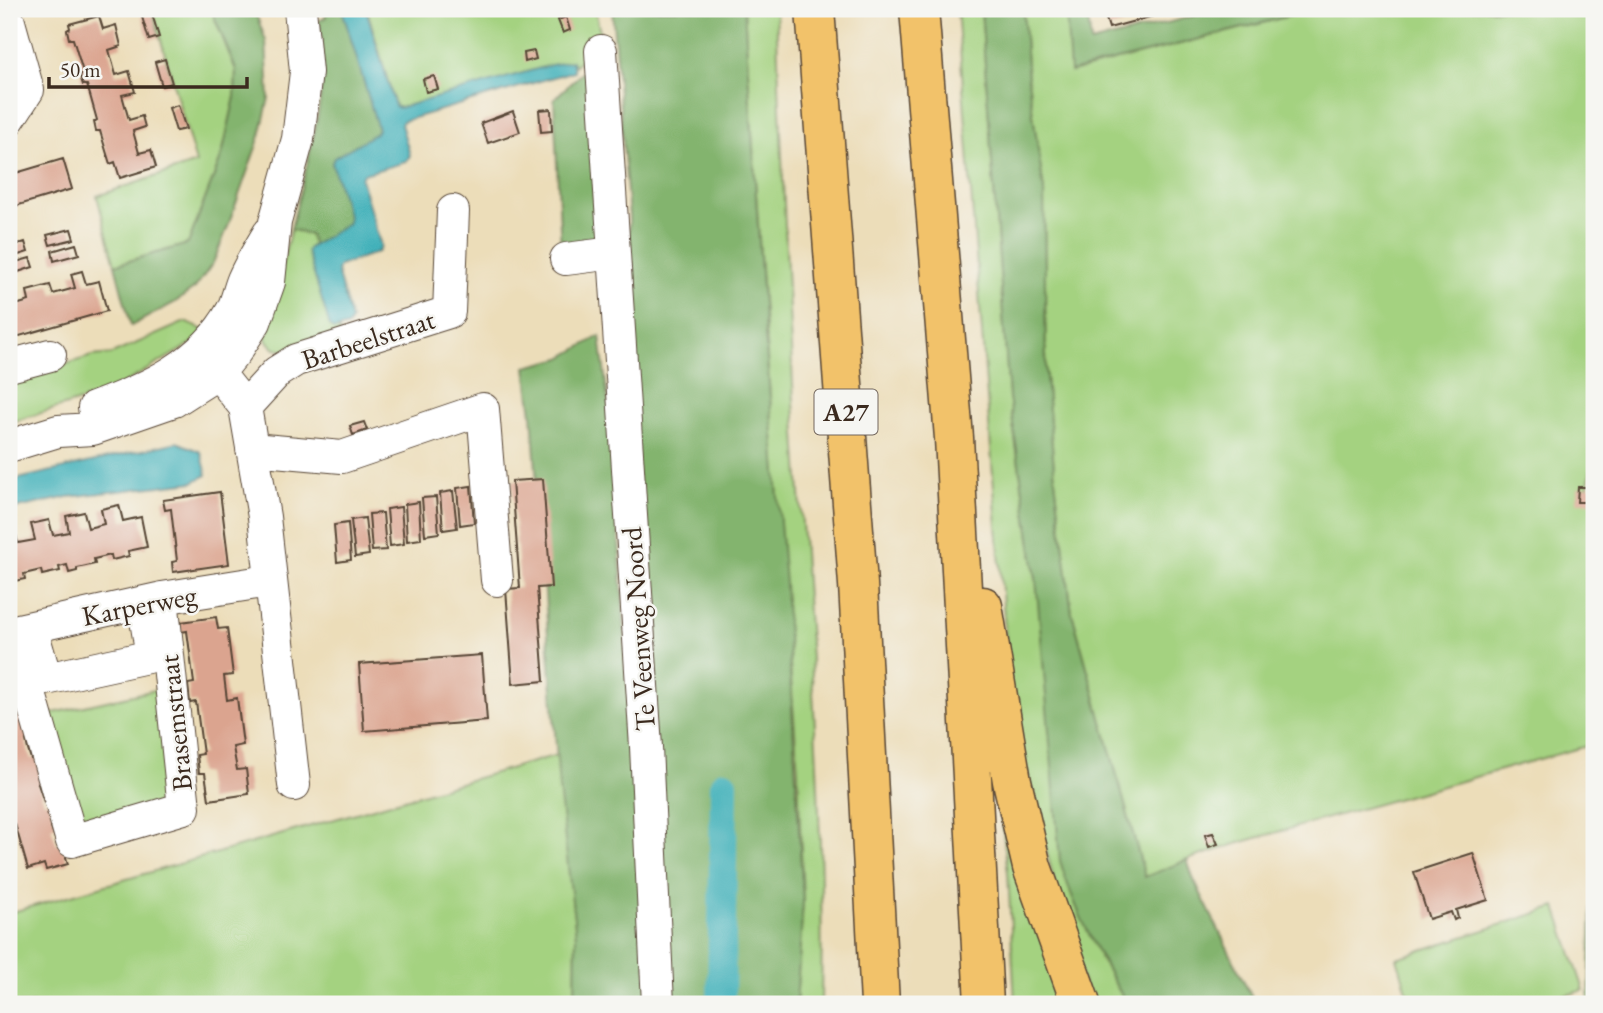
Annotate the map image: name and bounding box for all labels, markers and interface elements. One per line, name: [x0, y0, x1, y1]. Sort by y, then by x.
scale bar: [49, 46, 247, 90]
text: 50 m: [60, 56, 101, 83]
street label: Barbeelstraat: [297, 300, 439, 377]
road number: A27: [814, 390, 878, 434]
street label: Te Veenweg Noord: [613, 525, 663, 732]
street label: Karperweg: [79, 576, 200, 634]
street label: Brasemstraat: [150, 653, 200, 793]

